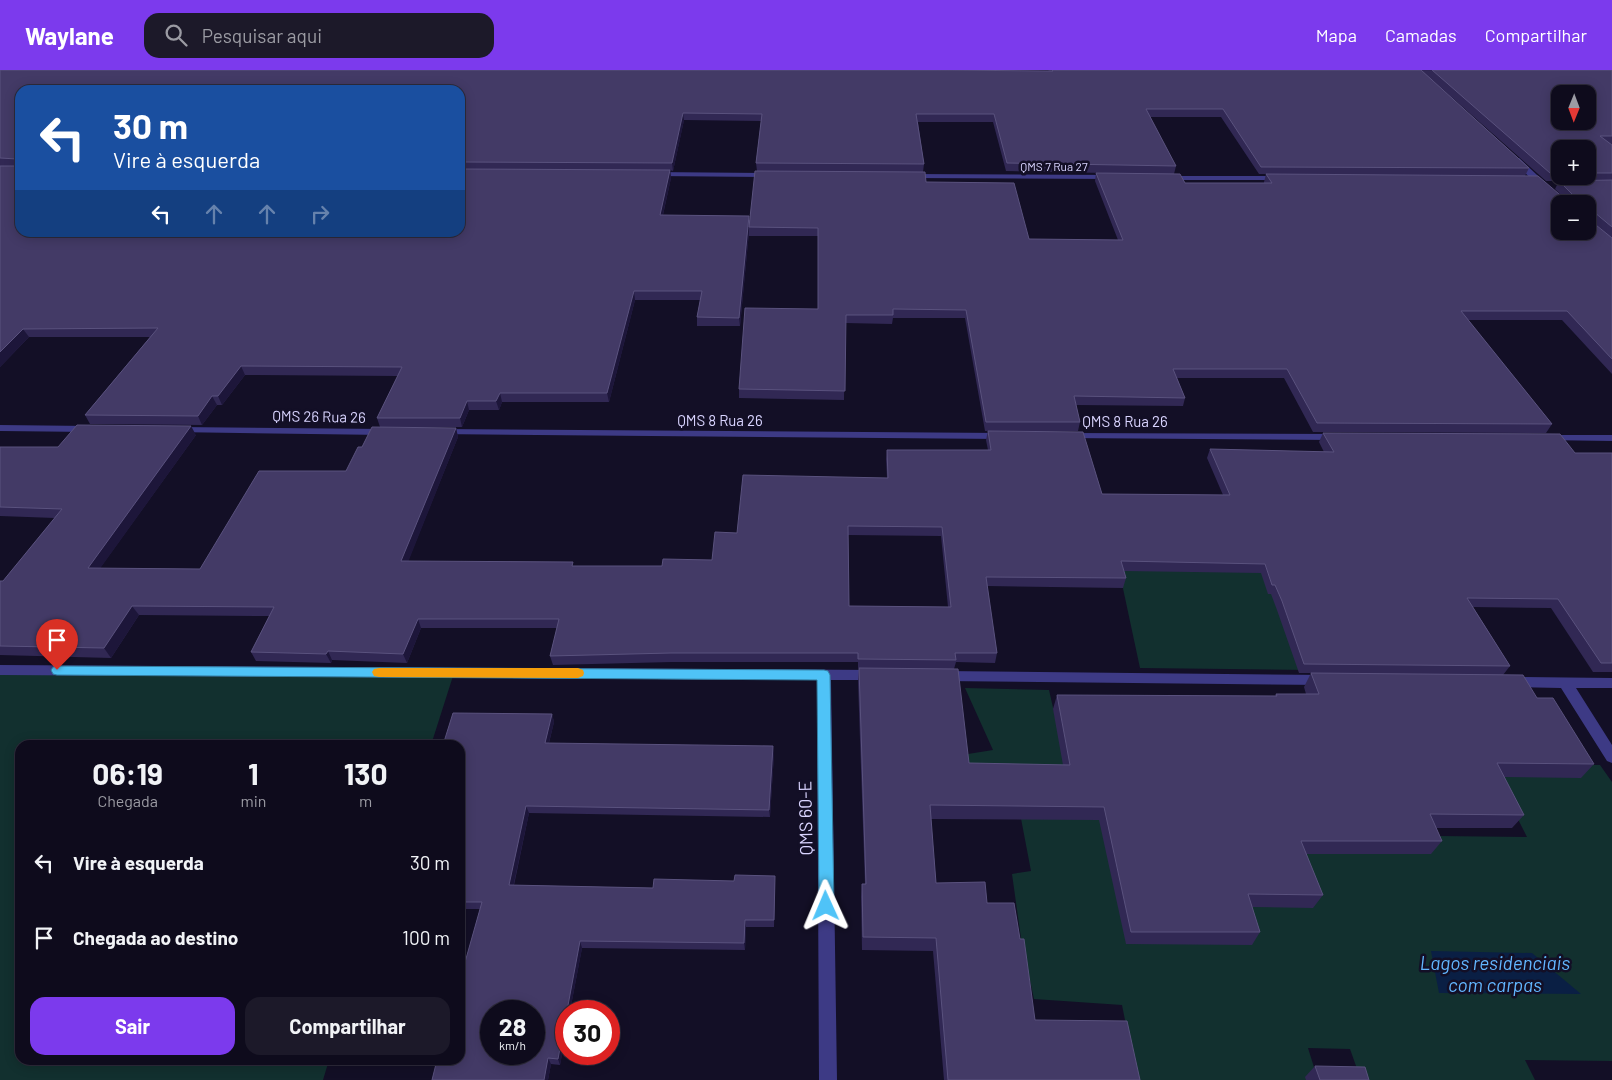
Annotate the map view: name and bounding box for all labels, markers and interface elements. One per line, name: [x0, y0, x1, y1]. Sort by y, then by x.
search box: [144, 13, 494, 58]
text: Waylane: [25, 21, 114, 50]
icon: search: [162, 21, 190, 49]
text: Pesquisar aqui: [202, 24, 322, 47]
text: Mapa: [1316, 24, 1357, 46]
text: Camadas: [1385, 24, 1457, 46]
text: Compartilhar: [1485, 24, 1587, 46]
north arrow: [1551, 85, 1596, 130]
map controls: [1551, 85, 1596, 240]
text: 30 m: [113, 104, 188, 146]
icon: left: [30, 105, 95, 170]
button: +: [1551, 140, 1596, 185]
text: Vire à esquerda: [113, 146, 260, 172]
street label: QMS 7 Rua 27: [1020, 159, 1088, 173]
button: −: [1551, 195, 1596, 240]
icon: left: [147, 200, 175, 228]
icon: ahead: [200, 200, 228, 228]
icon: ahead: [253, 200, 281, 228]
icon: right: [306, 200, 334, 228]
street label: QMS 26 Rua 26: [272, 406, 366, 426]
street label: QMS 8 Rua 26: [677, 411, 763, 429]
street label: QMS 8 Rua 26: [1082, 412, 1168, 430]
pin: [36, 619, 78, 670]
icon: arrive: [43, 626, 71, 654]
text: 06:19: [92, 755, 163, 791]
text: 1: [248, 755, 259, 791]
text: 130: [344, 755, 388, 791]
street label: QMS 60-E: [793, 780, 817, 856]
text: Chegada: [98, 791, 158, 810]
text: min: [240, 791, 266, 810]
text: m: [359, 791, 372, 810]
icon: left: [30, 849, 58, 877]
text: Vire à esquerda: [73, 851, 204, 874]
text: 30 m: [410, 851, 450, 874]
position arrow: [799, 879, 851, 931]
icon: arrive: [30, 924, 58, 952]
text: Chegada ao destino: [73, 926, 238, 949]
text: 100 m: [402, 926, 450, 949]
water label: Lagos residenciais com carpas: [1420, 951, 1570, 996]
button: Sair: [30, 997, 235, 1055]
button: Compartilhar: [245, 997, 450, 1055]
speed limit sign: 30: [555, 1000, 620, 1065]
text: 28: [499, 1011, 526, 1041]
text: km/h: [499, 1038, 526, 1052]

